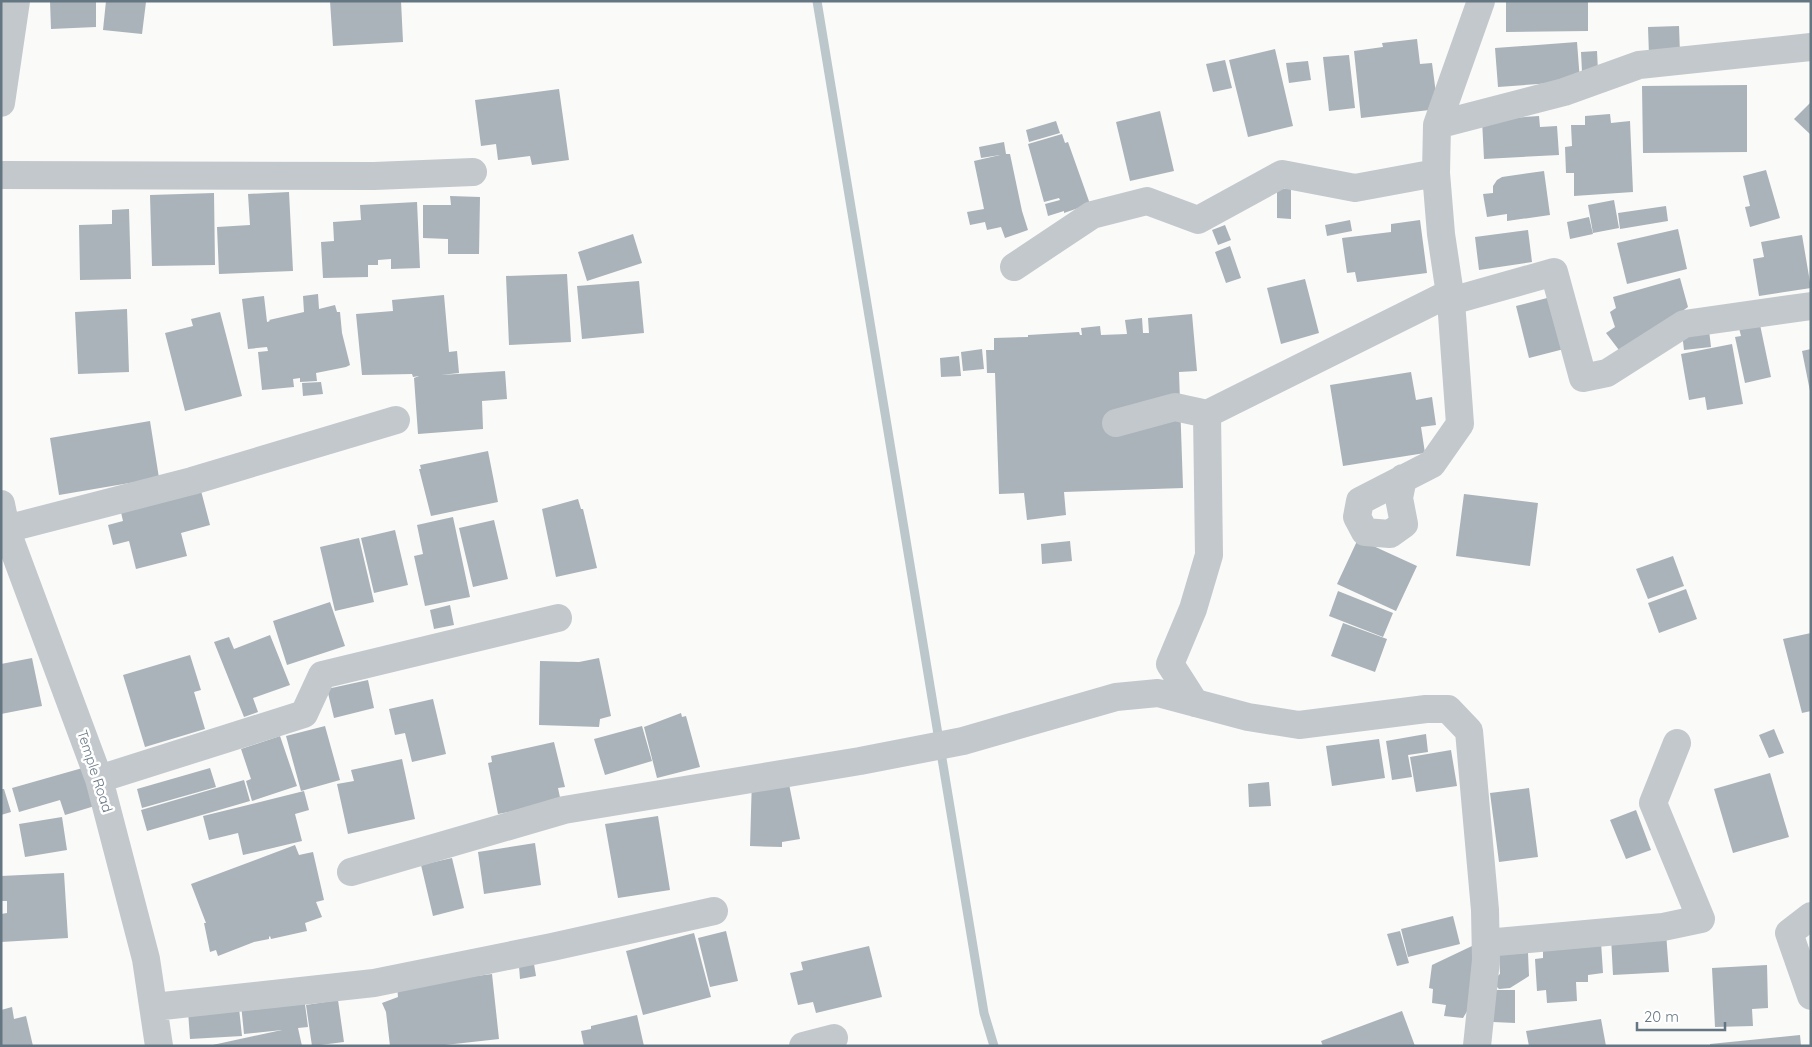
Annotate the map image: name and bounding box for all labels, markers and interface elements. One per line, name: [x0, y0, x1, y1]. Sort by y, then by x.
street label: Temple Road: [73, 728, 117, 814]
scale bar: [1637, 1000, 1724, 1032]
text: 20 m: [1644, 1007, 1679, 1026]

